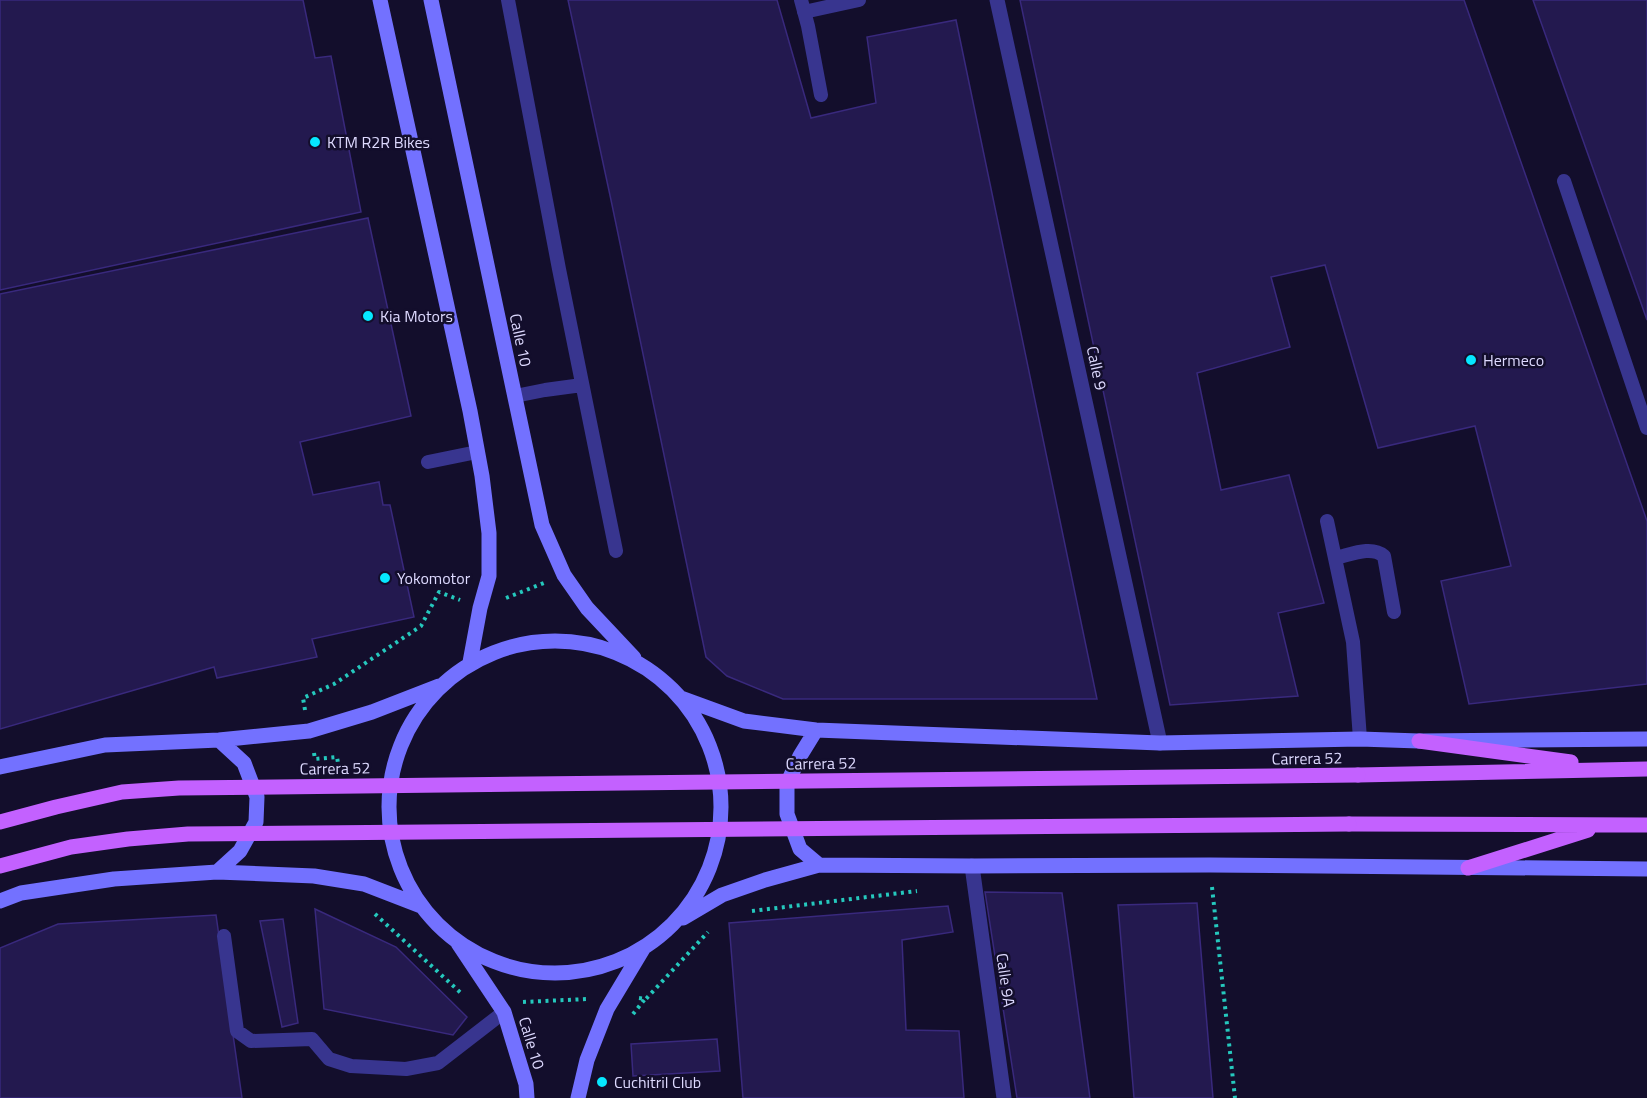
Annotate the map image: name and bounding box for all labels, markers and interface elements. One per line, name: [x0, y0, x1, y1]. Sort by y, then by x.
place label: KTM R2R Bikes: [327, 130, 430, 154]
marker: KTM R2R Bikes: [308, 135, 322, 149]
place label: Kia Motors: [380, 304, 453, 328]
marker: Kia Motors: [361, 309, 375, 323]
street label: Calle 10: [504, 311, 538, 369]
street label: Calle 9: [1081, 344, 1113, 392]
place label: Hermeco: [1483, 348, 1544, 372]
marker: Hermeco: [1464, 353, 1478, 367]
place label: Yokomotor: [397, 566, 471, 590]
marker: Yokomotor: [378, 571, 392, 585]
street label: Carrera 52: [1271, 745, 1343, 771]
street label: Carrera 52: [785, 750, 857, 776]
street label: Carrera 52: [299, 755, 371, 781]
street label: Calle 9A: [990, 951, 1022, 1009]
street label: Calle 10: [513, 1014, 551, 1072]
place label: Cuchitril Club: [614, 1070, 701, 1094]
marker: Cuchitril Club: [595, 1075, 609, 1089]

